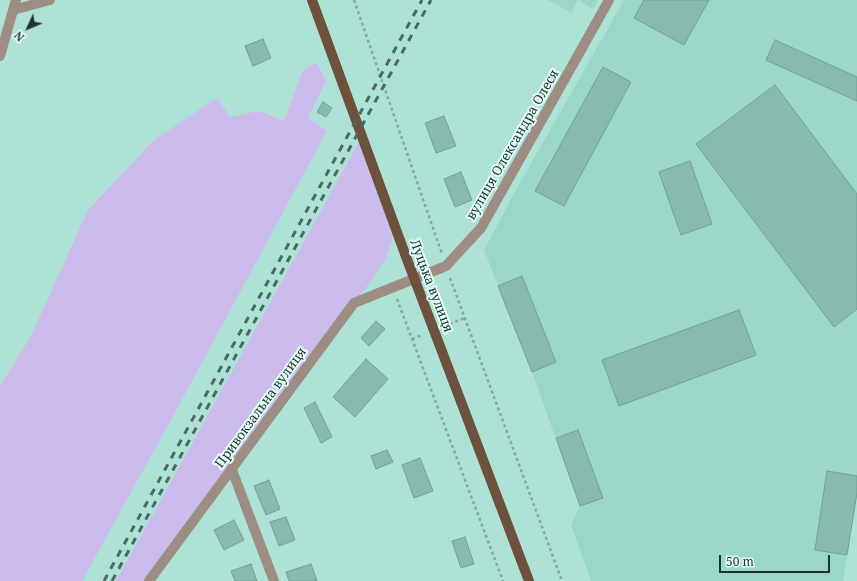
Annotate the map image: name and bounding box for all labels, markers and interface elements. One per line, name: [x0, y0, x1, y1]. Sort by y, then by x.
north arrow: [8, 8, 48, 48]
text: N: [11, 28, 27, 45]
street label: вулиця Олександра Олеся: [464, 67, 562, 223]
street label: Луцька вулиця: [406, 237, 456, 335]
street label: Привокзальна вулиця: [212, 345, 310, 471]
scale bar: [721, 547, 832, 573]
text: 50 m: [726, 553, 754, 570]

